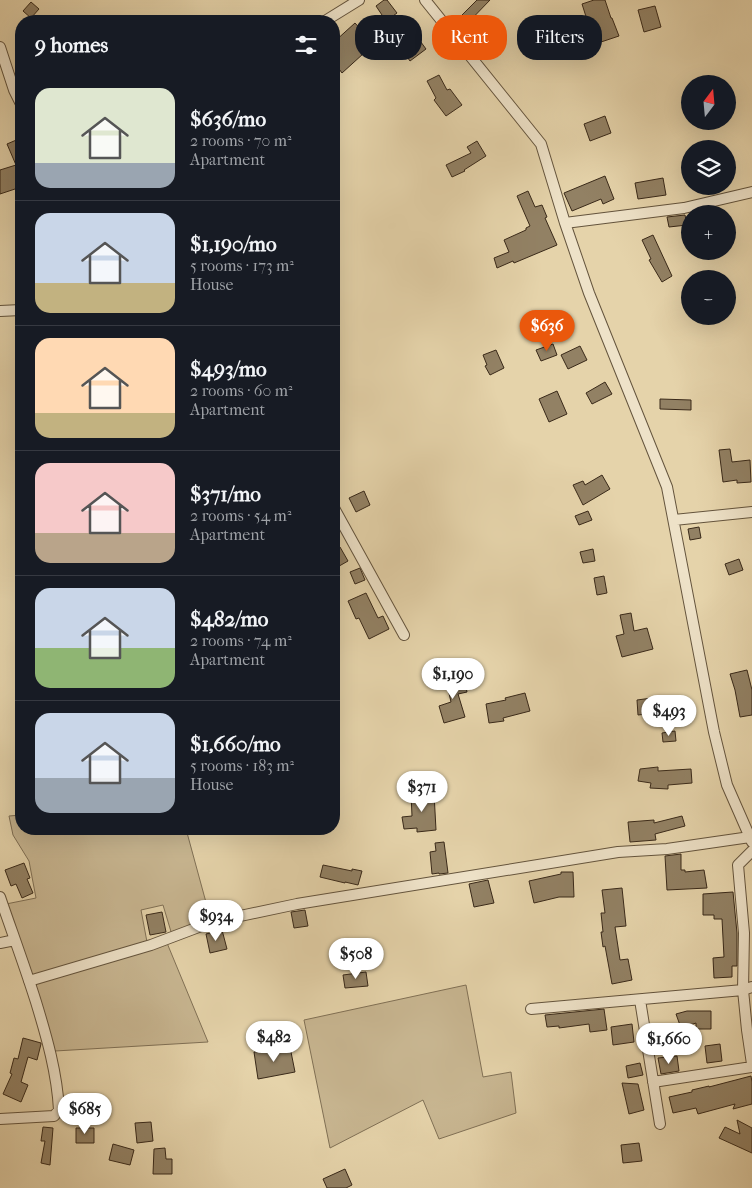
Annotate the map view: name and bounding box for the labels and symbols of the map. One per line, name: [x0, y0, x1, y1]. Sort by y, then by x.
north arrow: [681, 75, 736, 130]
pin: $636: [517, 310, 577, 352]
pin: $1,190: [412, 658, 494, 700]
pin: $493: [639, 694, 699, 737]
pin: $371: [392, 770, 452, 813]
pin: $934: [186, 900, 246, 942]
pin: $508: [326, 938, 386, 980]
pin: $482: [244, 1020, 304, 1063]
pin: $1,660: [628, 1022, 710, 1065]
pin: $685: [55, 1092, 115, 1135]

